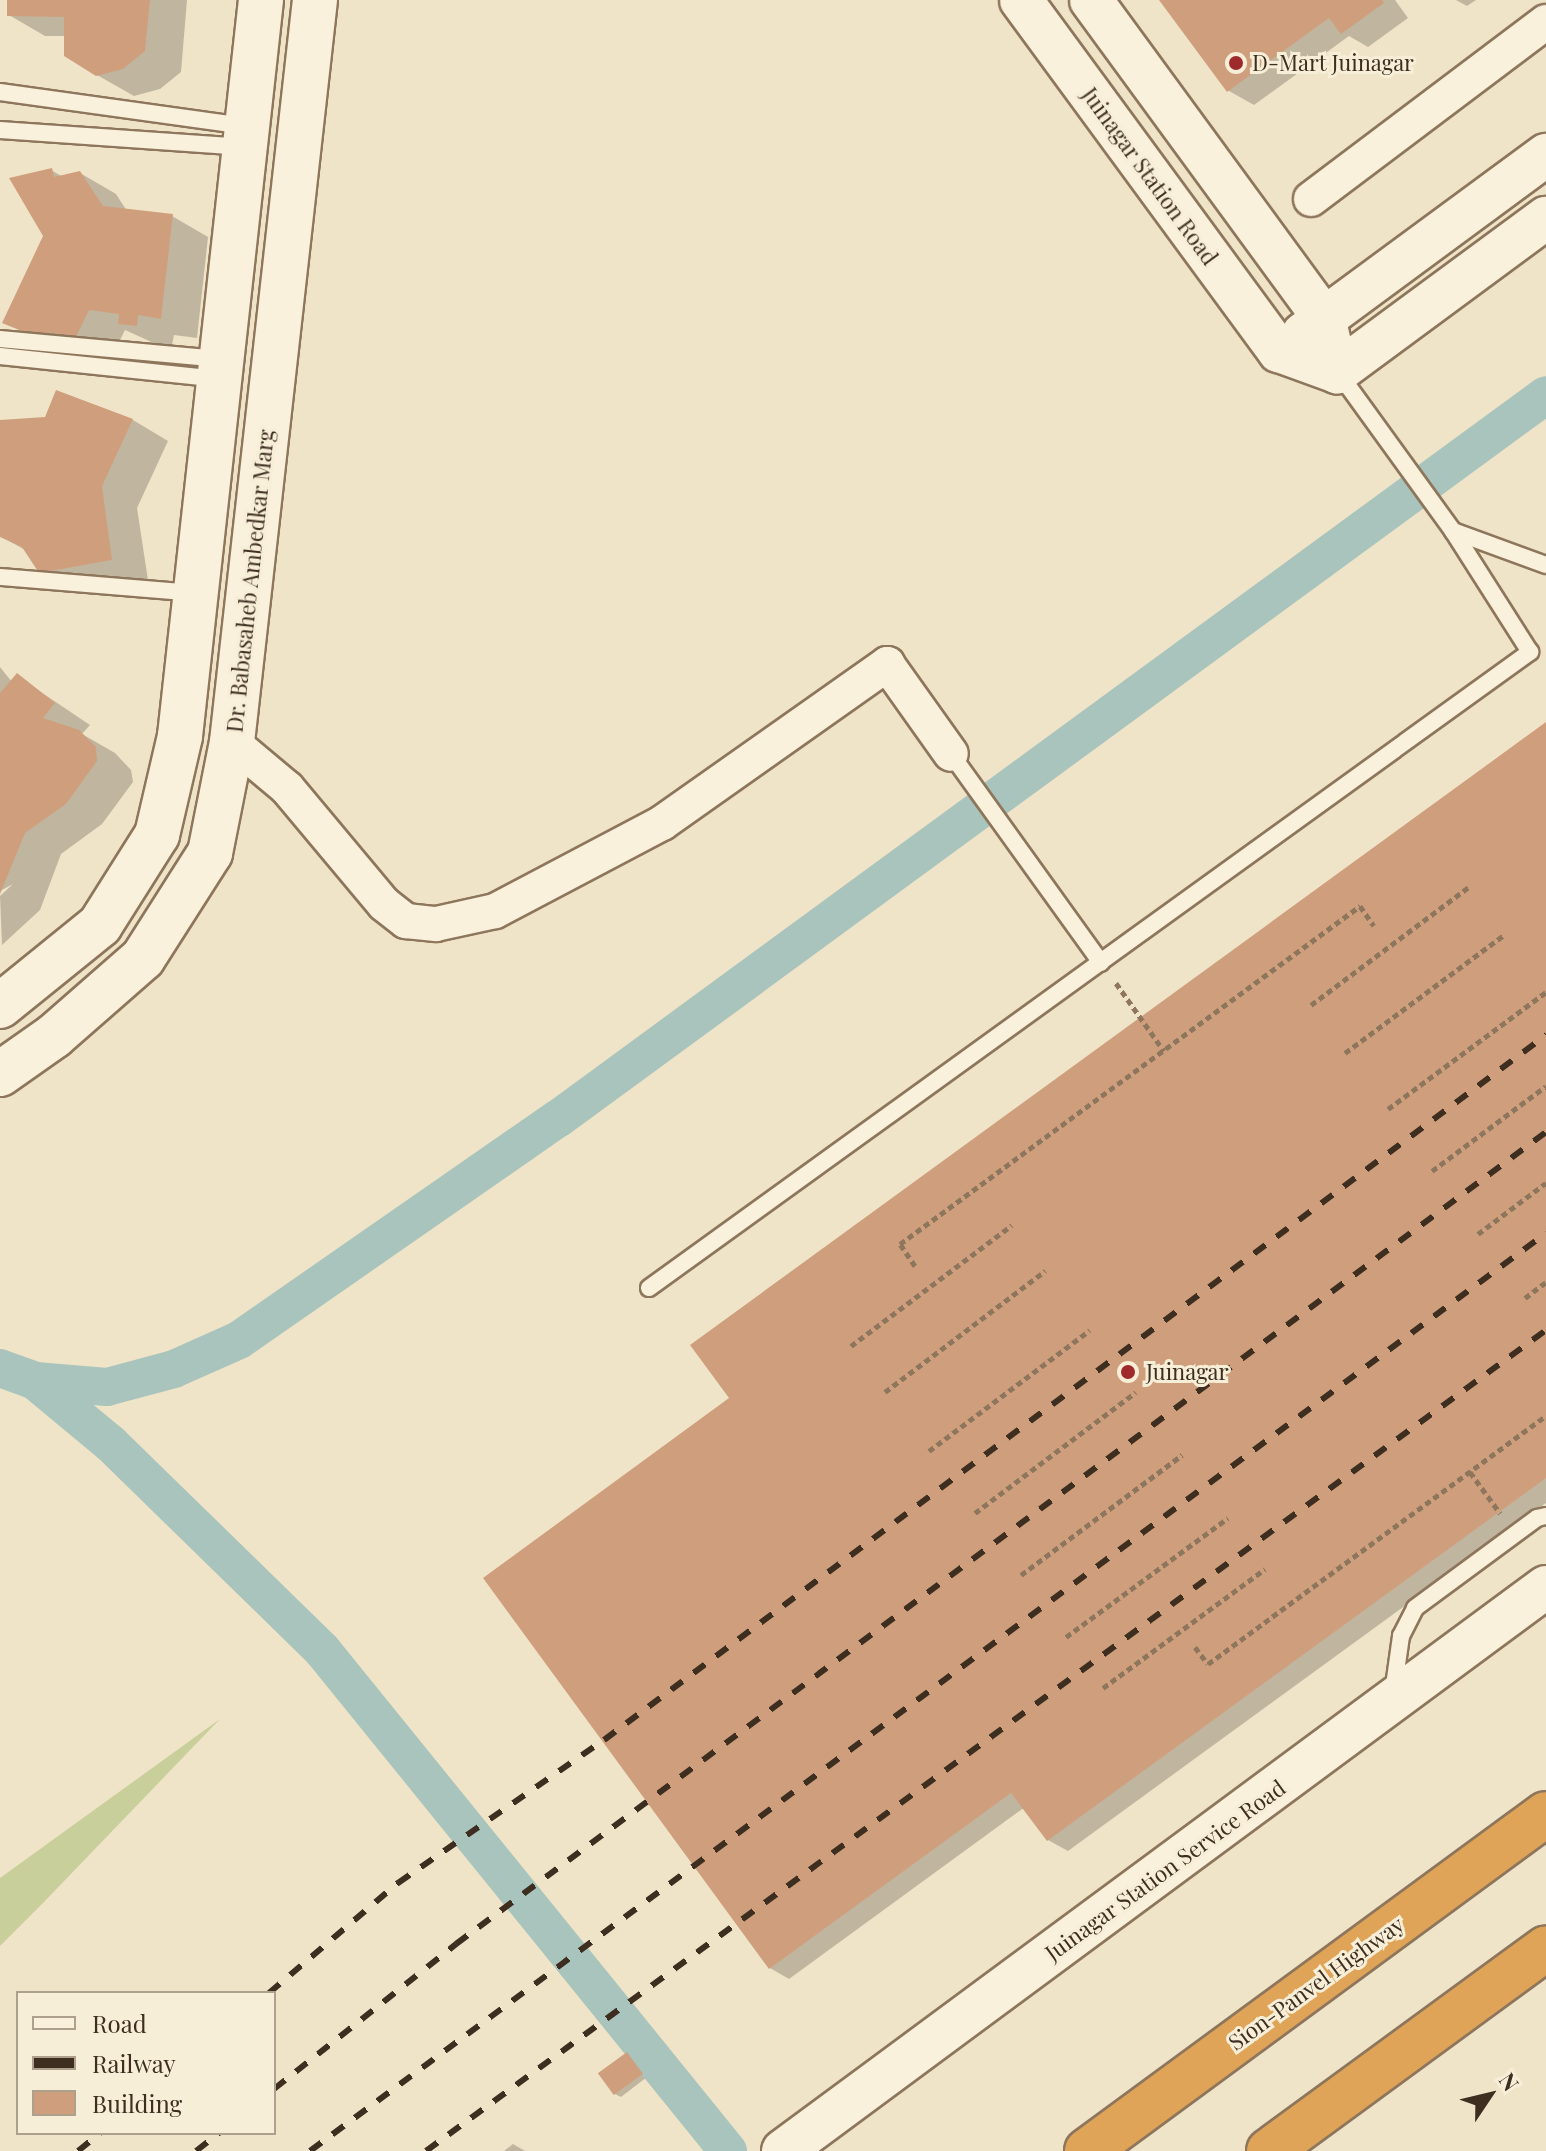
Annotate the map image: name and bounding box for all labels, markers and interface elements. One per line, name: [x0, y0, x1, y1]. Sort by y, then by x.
place label: D-Mart Juinagar: [1252, 50, 1414, 76]
marker: D-Mart Juinagar: [1227, 54, 1245, 72]
street label: Juinagar Station Road: [1077, 82, 1223, 270]
street label: Dr. Babasaheb Ambedkar Marg: [221, 428, 279, 734]
place label: Juinagar: [1146, 1359, 1228, 1385]
marker: Juinagar: [1117, 1361, 1139, 1383]
street label: Juinagar Station Service Road: [1040, 1774, 1290, 1966]
street label: Sion-Panvel Highway: [1223, 1910, 1409, 2056]
legend: [16, 1991, 276, 2135]
text: Road: [92, 2007, 147, 2039]
text: Railway: [92, 2047, 176, 2079]
north arrow: [1450, 2055, 1530, 2135]
text: N: [1493, 2066, 1526, 2096]
text: Building: [92, 2087, 182, 2119]

